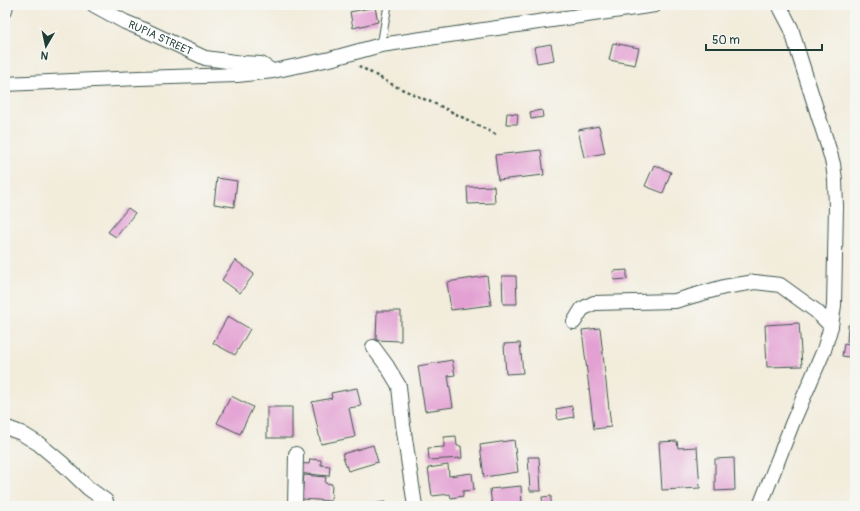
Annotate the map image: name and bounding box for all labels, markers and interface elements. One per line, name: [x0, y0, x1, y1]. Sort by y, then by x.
street label: RUPIA STREET: [126, 18, 194, 58]
north arrow: [26, 26, 66, 66]
scale bar: [706, 26, 822, 52]
text: 50 m: [712, 33, 740, 48]
text: N: [39, 48, 49, 62]

